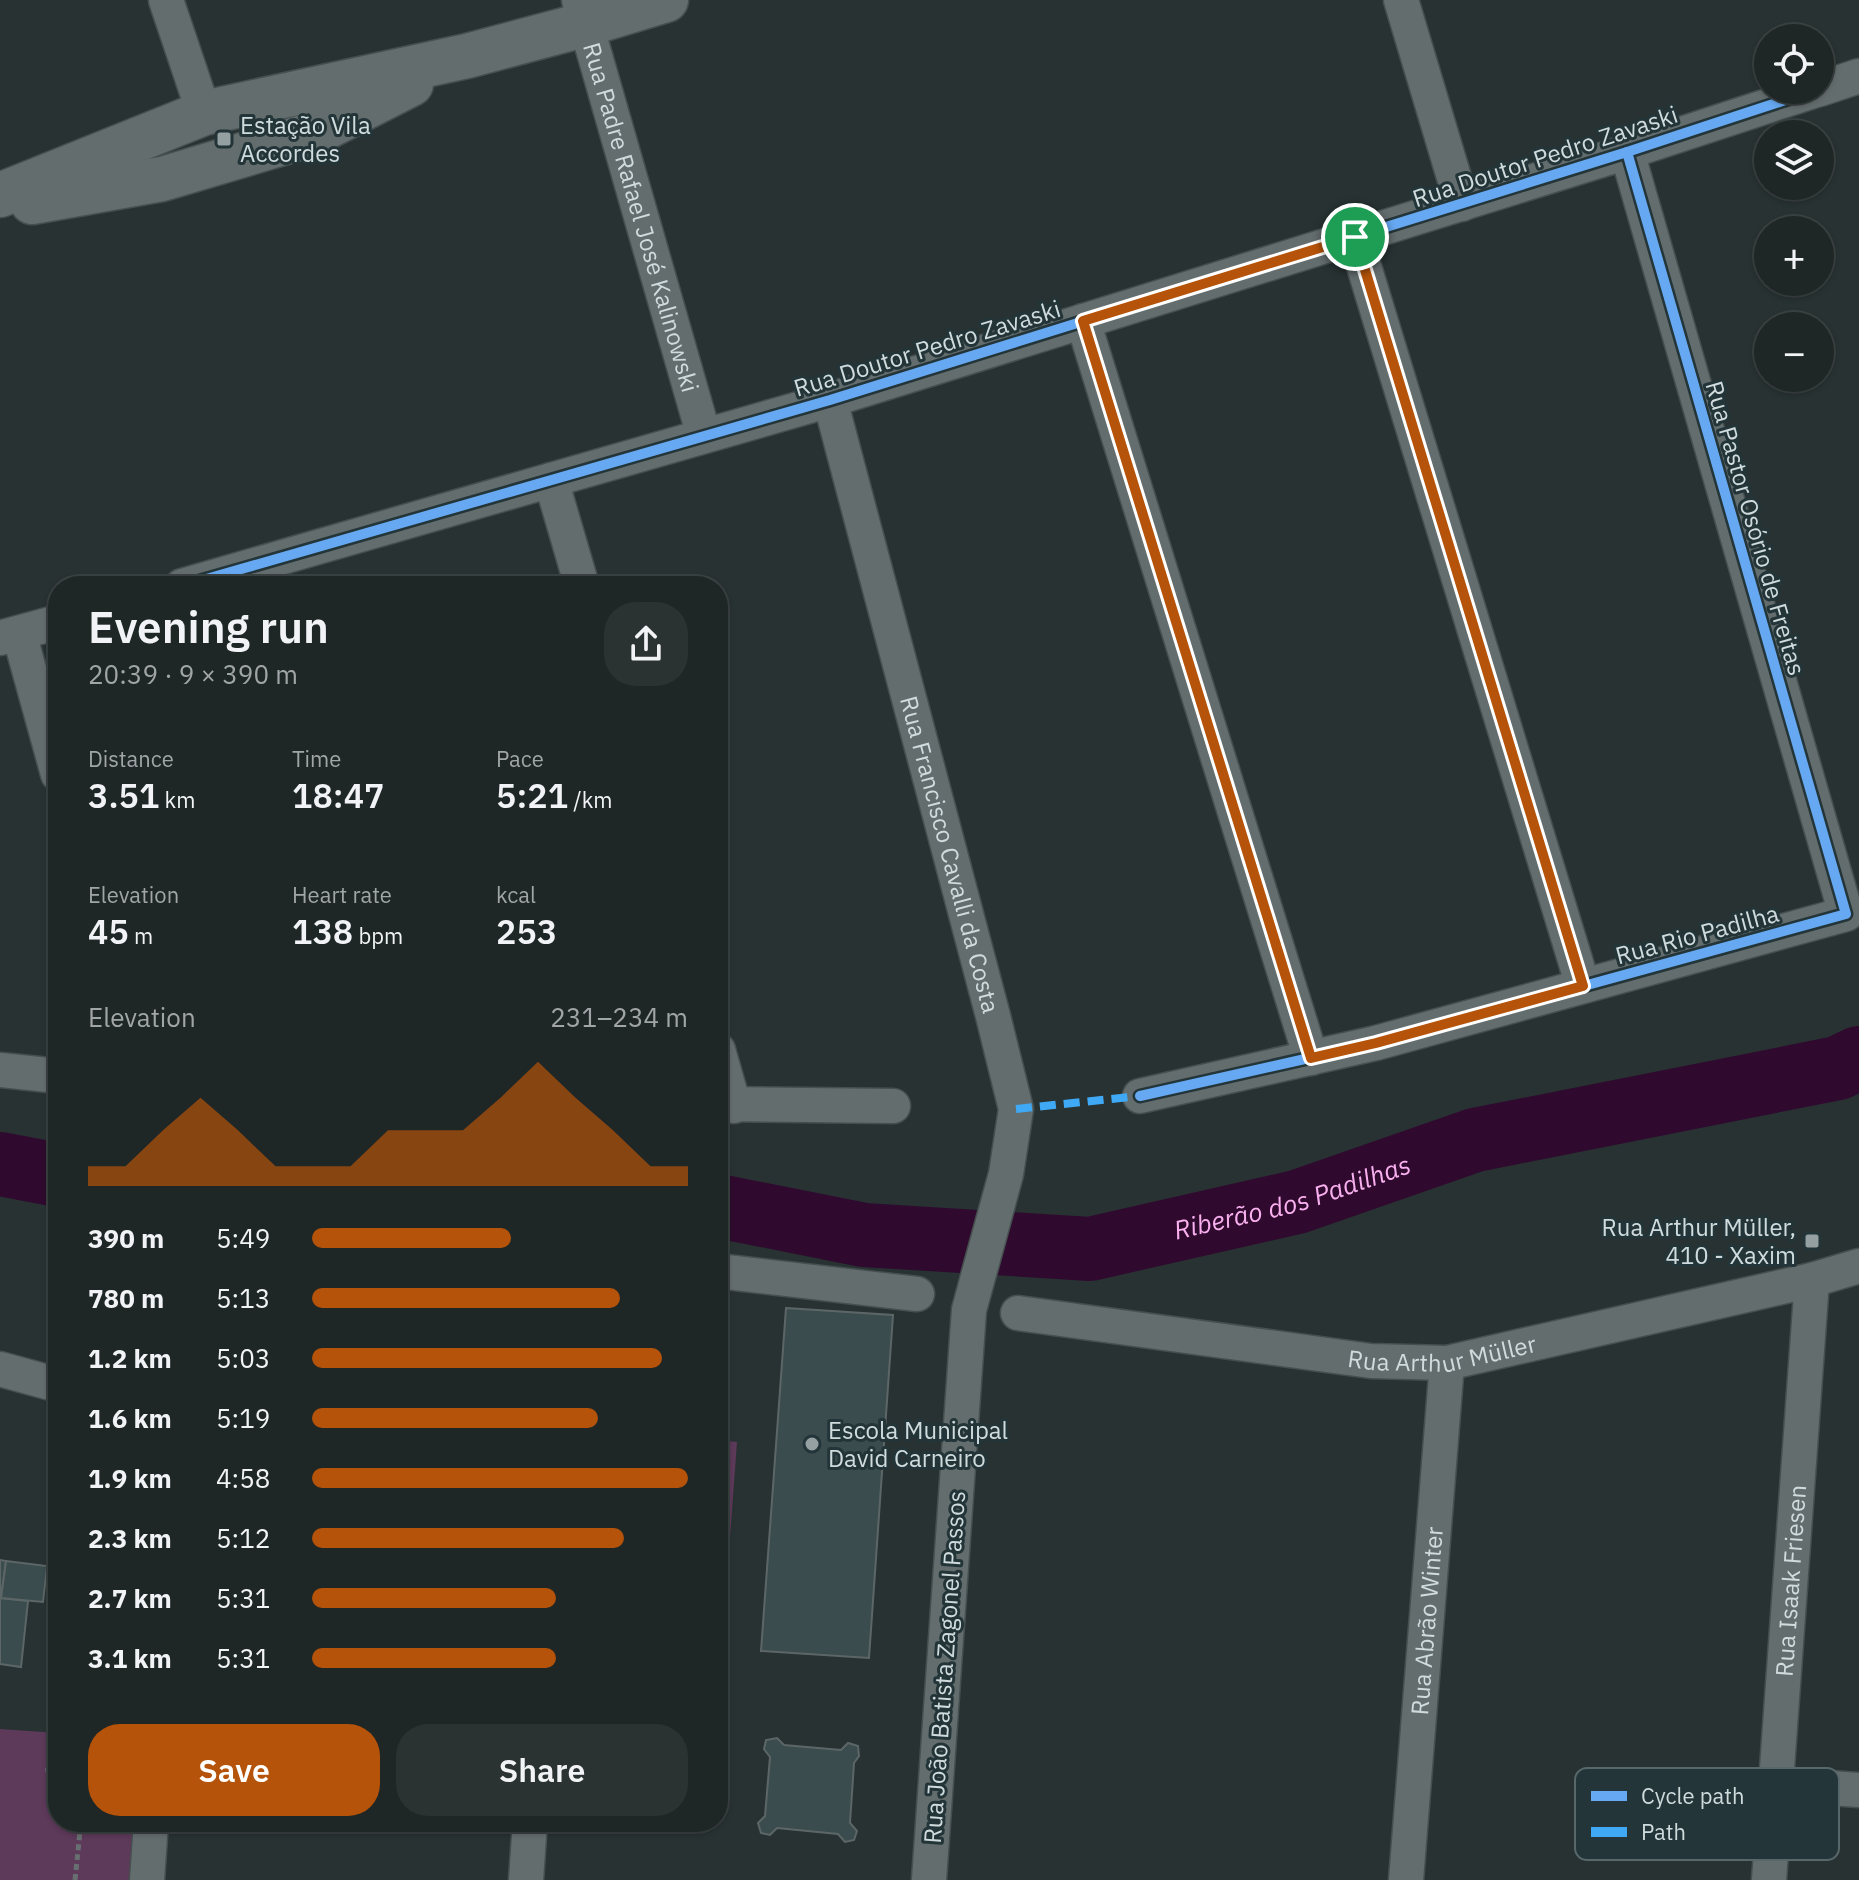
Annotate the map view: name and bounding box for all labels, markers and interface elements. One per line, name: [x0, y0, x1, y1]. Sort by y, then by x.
map controls: [1754, 24, 1834, 392]
button: locate: [1754, 24, 1834, 104]
street label: Rua Padre Rafael José Kalinowski: [576, 39, 707, 396]
street label: Rua Doutor Pedro Zavaski: [1408, 98, 1682, 214]
place label: Estação Vila Accordes: [240, 109, 371, 169]
button: layers: [1754, 120, 1834, 200]
marker: Estação Vila Accordes: [215, 130, 233, 148]
pin: [1321, 203, 1389, 271]
icon: arrive: [1333, 215, 1377, 259]
button: +: [1754, 216, 1834, 296]
street label: Rua Doutor Pedro Zavaski: [790, 292, 1064, 404]
button: −: [1754, 312, 1834, 392]
street label: Rua Pastor Osório de Freitas: [1699, 377, 1813, 679]
text: Evening run: [88, 598, 329, 655]
button: share: [604, 602, 688, 686]
text: 20:39 · 9 × 390 m: [88, 657, 298, 691]
street label: Rua Francisco Cavalli da Costa: [893, 692, 1008, 1017]
text: Distance: [88, 744, 174, 773]
text: Time: [292, 744, 341, 773]
text: Pace: [496, 744, 544, 773]
text: 3.51: [88, 773, 159, 817]
text: 18:47: [292, 773, 384, 817]
text: 5:21: [496, 773, 568, 817]
text: km: [159, 785, 195, 814]
text: /km: [568, 785, 612, 814]
text: Elevation: [88, 880, 179, 909]
text: Heart rate: [292, 880, 392, 909]
text: kcal: [496, 880, 536, 909]
street label: Rua Rio Padilha: [1612, 897, 1782, 971]
text: 45: [88, 909, 129, 953]
text: 138: [292, 909, 353, 953]
text: 253: [496, 909, 557, 953]
text: m: [129, 921, 153, 950]
text: bpm: [353, 921, 403, 950]
text: Elevation: [88, 1000, 196, 1034]
text: 231–234 m: [550, 1000, 688, 1034]
water label: Riberão dos Padilhas: [1170, 1147, 1415, 1247]
place label: Rua Arthur Müller, 410 - Xaxim: [1601, 1211, 1796, 1271]
text: 390 m: [88, 1221, 164, 1255]
text: 5:49: [216, 1221, 270, 1255]
marker: Rua Arthur Müller, 410 - Xaxim: [1803, 1232, 1821, 1250]
text: 780 m: [88, 1281, 164, 1315]
text: 5:13: [216, 1281, 270, 1315]
street label: Rua Arthur Müller: [1346, 1327, 1539, 1380]
text: 1.2 km: [88, 1341, 172, 1375]
text: 5:03: [216, 1341, 270, 1375]
text: 1.6 km: [88, 1401, 172, 1435]
text: 5:19: [216, 1401, 270, 1435]
place label: Escola Municipal David Carneiro: [828, 1414, 1008, 1474]
marker: Escola Municipal David Carneiro: [803, 1435, 821, 1453]
text: 1.9 km: [88, 1461, 172, 1495]
text: 4:58: [216, 1461, 270, 1495]
street label: Rua Isaak Friesen: [1768, 1484, 1813, 1678]
street label: Rua João Batista Zagonel Passos: [916, 1490, 972, 1844]
text: 2.3 km: [88, 1521, 172, 1555]
text: 5:12: [216, 1521, 270, 1555]
street label: Rua Abrão Winter: [1403, 1525, 1450, 1716]
text: 2.7 km: [88, 1581, 172, 1615]
text: 5:31: [216, 1581, 270, 1615]
text: 3.1 km: [88, 1641, 172, 1675]
text: 5:31: [216, 1641, 270, 1675]
button: Save: [88, 1724, 380, 1816]
button: Share: [396, 1724, 688, 1816]
legend: [1575, 1768, 1839, 1860]
text: Cycle path: [1641, 1781, 1745, 1810]
text: Path: [1641, 1817, 1686, 1846]

